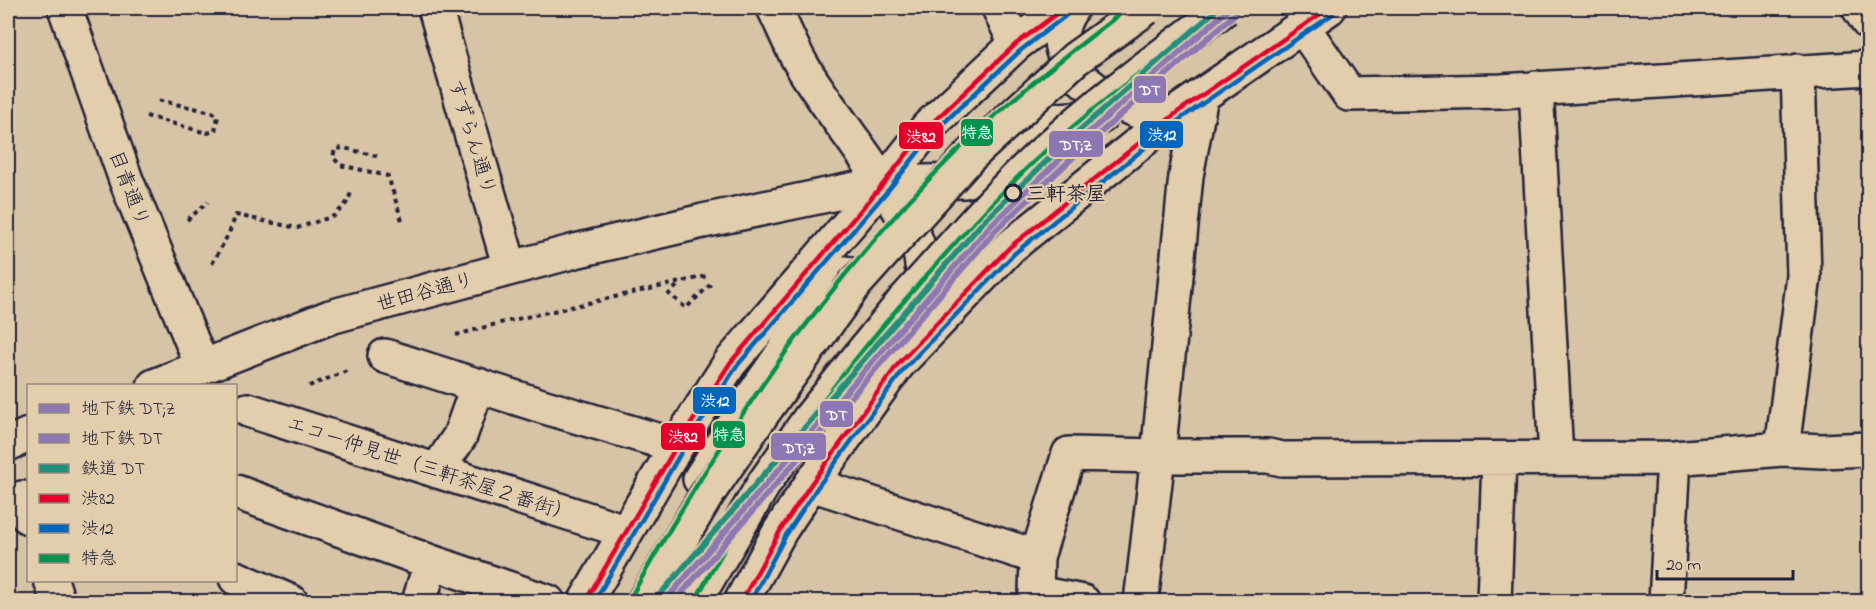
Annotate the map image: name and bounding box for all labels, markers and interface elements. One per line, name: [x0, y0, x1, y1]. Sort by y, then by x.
line badge: DT: [1133, 75, 1167, 104]
street label: すずらん通り: [439, 76, 502, 199]
text: DT: [1139, 79, 1161, 103]
line badge: 特急: [960, 118, 994, 147]
line badge: 渋12: [1139, 120, 1184, 149]
line badge: 渋82: [898, 121, 944, 150]
text: 特急: [961, 122, 993, 146]
text: 渋12: [1147, 124, 1177, 148]
text: 渋82: [906, 126, 936, 150]
line badge: DT;Z: [1048, 130, 1104, 158]
text: DT;Z: [1059, 134, 1092, 158]
street label: 目青通り: [100, 146, 156, 231]
place label: 三軒茶屋: [1026, 181, 1106, 210]
marker: 三軒茶屋: [1004, 184, 1022, 202]
street label: 世田谷通り: [374, 266, 478, 320]
legend: [27, 384, 237, 582]
line badge: 渋12: [692, 386, 737, 415]
text: 渋12: [700, 390, 730, 414]
text: 地下鉄 DT;Z: [81, 397, 176, 423]
line badge: DT: [819, 400, 854, 428]
text: DT: [826, 404, 848, 428]
street label: エコー仲見世（三軒茶屋２番街）: [282, 410, 576, 531]
line badge: 特急: [712, 420, 746, 449]
line badge: 渋82: [660, 422, 706, 451]
text: 特急: [713, 424, 745, 448]
text: 渋82: [668, 426, 698, 450]
text: 地下鉄 DT: [81, 427, 163, 453]
line badge: DT;Z: [770, 432, 827, 461]
text: DT;Z: [782, 437, 815, 461]
text: 鉄道 DT: [81, 457, 145, 483]
text: 渋82: [81, 487, 115, 513]
text: 渋12: [81, 517, 114, 543]
scale bar: [1657, 543, 1794, 581]
text: 特急: [81, 547, 117, 573]
text: 20 m: [1666, 553, 1701, 579]

